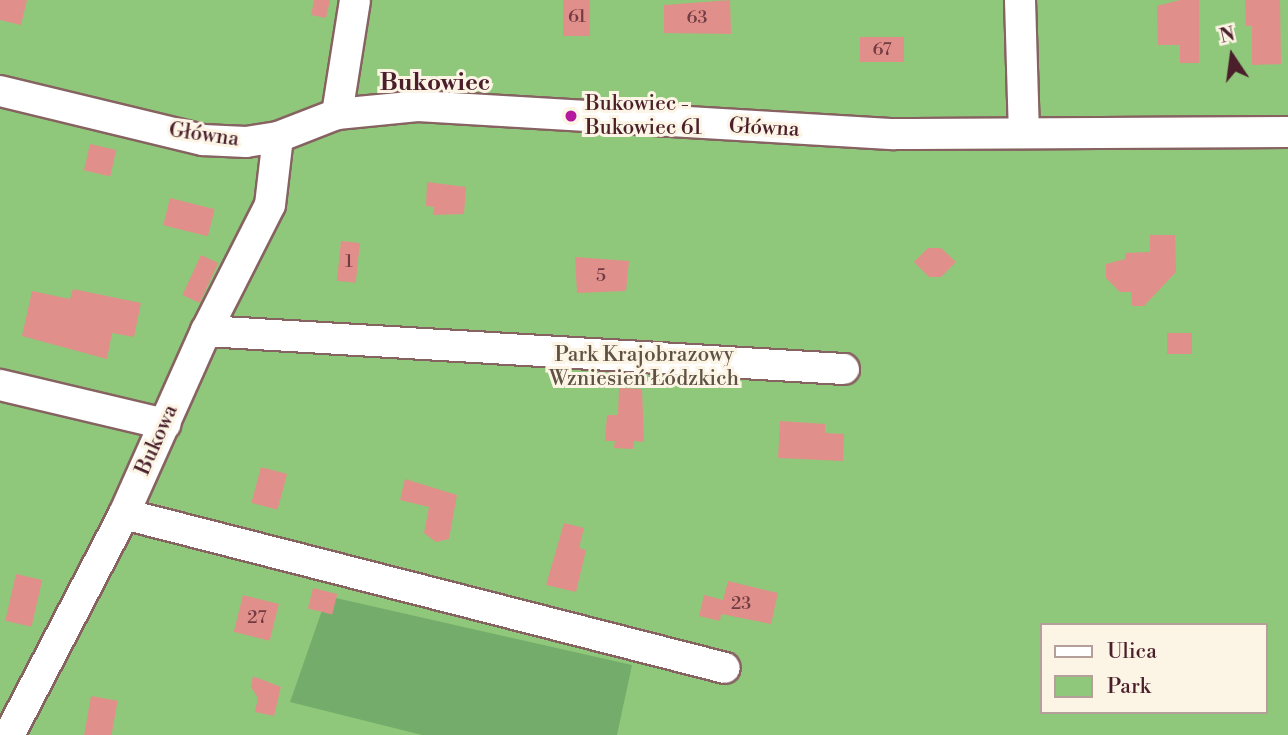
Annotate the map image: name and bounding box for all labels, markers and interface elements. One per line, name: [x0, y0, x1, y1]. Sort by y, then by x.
house number: 61: [568, 6, 586, 28]
house number: 63: [687, 7, 707, 29]
north arrow: [1197, 21, 1267, 91]
text: N: [1217, 22, 1237, 49]
house number: 67: [872, 39, 892, 61]
district label: Bukowiec: [380, 70, 490, 98]
place label: Bukowiec - Bukowiec 61: [585, 91, 702, 141]
marker: Bukowiec - Bukowiec 61: [563, 108, 579, 124]
street label: Główna: [728, 114, 800, 142]
street label: Główna: [167, 118, 241, 152]
house number: 1: [345, 251, 353, 273]
house number: 5: [596, 265, 606, 287]
park label: Park Krajobrazowy Wzniesień Łódzkich: [549, 342, 739, 392]
street label: Bukowa: [130, 401, 184, 479]
house number: 23: [731, 593, 751, 615]
house number: 27: [247, 607, 267, 629]
legend: [1040, 623, 1267, 714]
text: Ulica: [1107, 639, 1157, 665]
text: Park: [1107, 674, 1151, 700]

